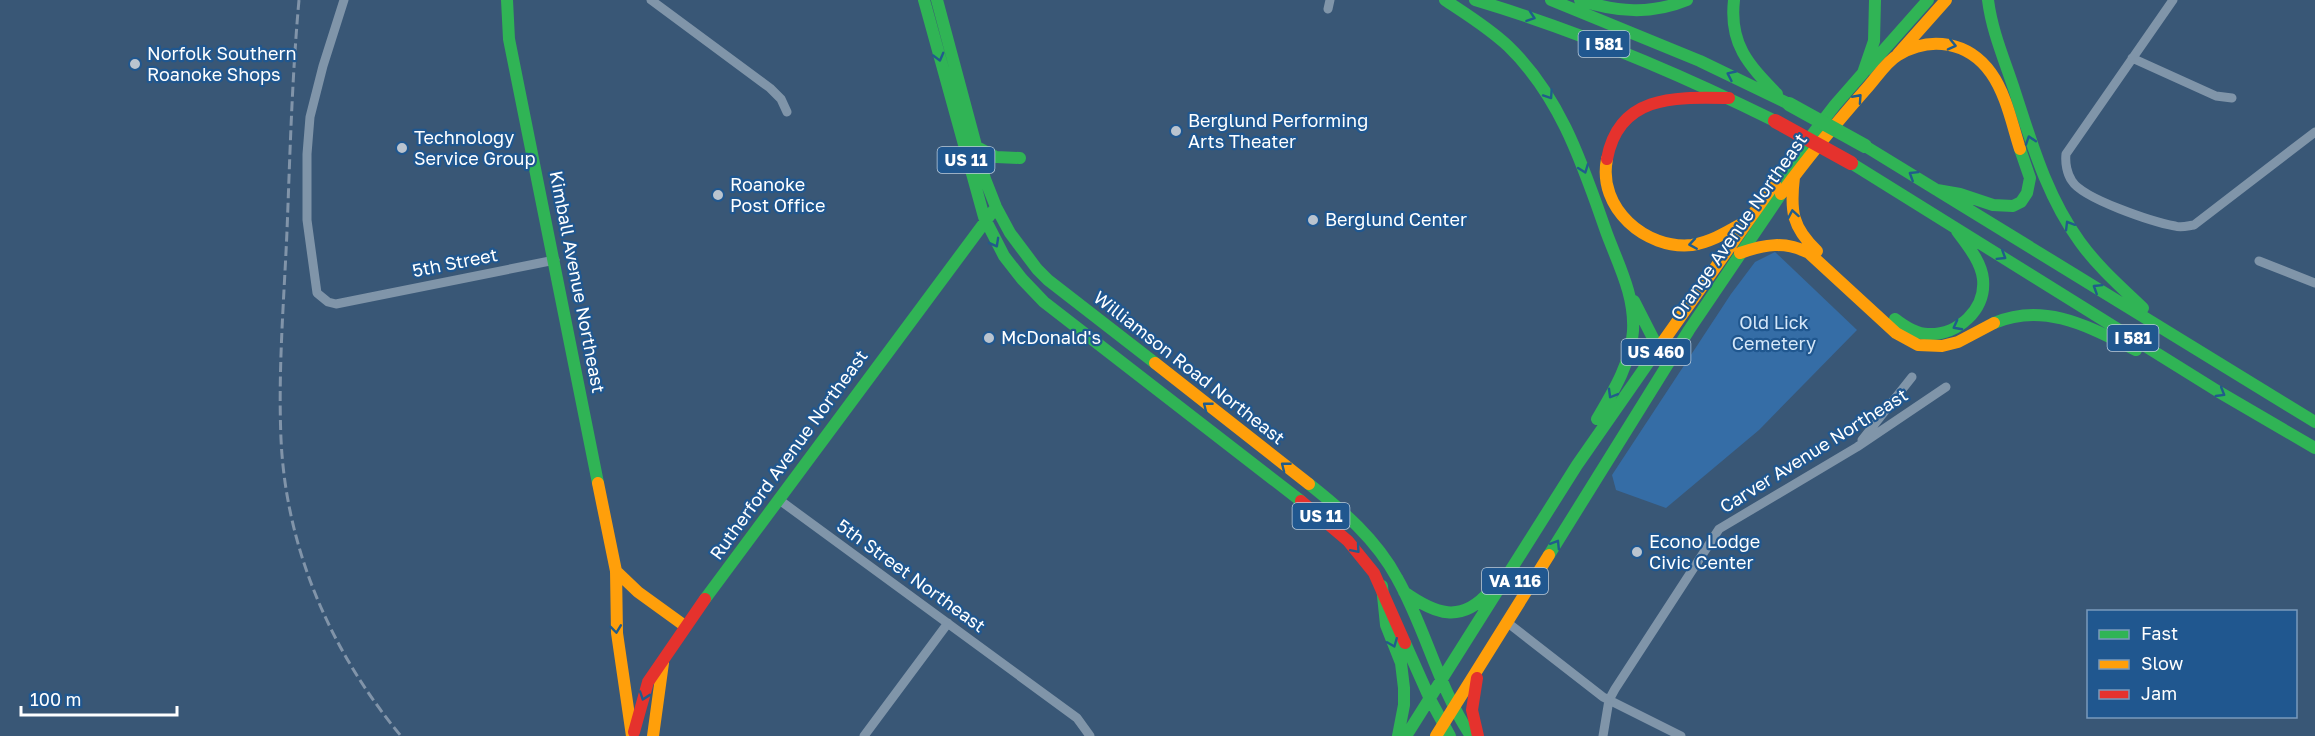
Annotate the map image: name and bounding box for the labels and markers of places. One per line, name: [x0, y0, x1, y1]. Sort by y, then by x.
place label: Norfolk Southern Roanoke Shops: [147, 42, 297, 85]
marker: Norfolk Southern Roanoke Shops: [128, 57, 142, 71]
place label: Berglund Performing Arts Theater: [1188, 109, 1368, 152]
marker: Berglund Performing Arts Theater: [1169, 124, 1183, 138]
place label: Technology Service Group: [414, 126, 535, 169]
marker: Technology Service Group: [395, 141, 409, 155]
place label: Roanoke Post Office: [730, 173, 825, 216]
marker: Roanoke Post Office: [711, 188, 725, 202]
place label: Berglund Center: [1325, 208, 1467, 230]
marker: Berglund Center: [1306, 213, 1320, 227]
place label: McDonald's: [1001, 326, 1101, 348]
marker: McDonald's: [982, 331, 996, 345]
place label: Econo Lodge Civic Center: [1649, 530, 1760, 573]
marker: Econo Lodge Civic Center: [1630, 545, 1644, 559]

